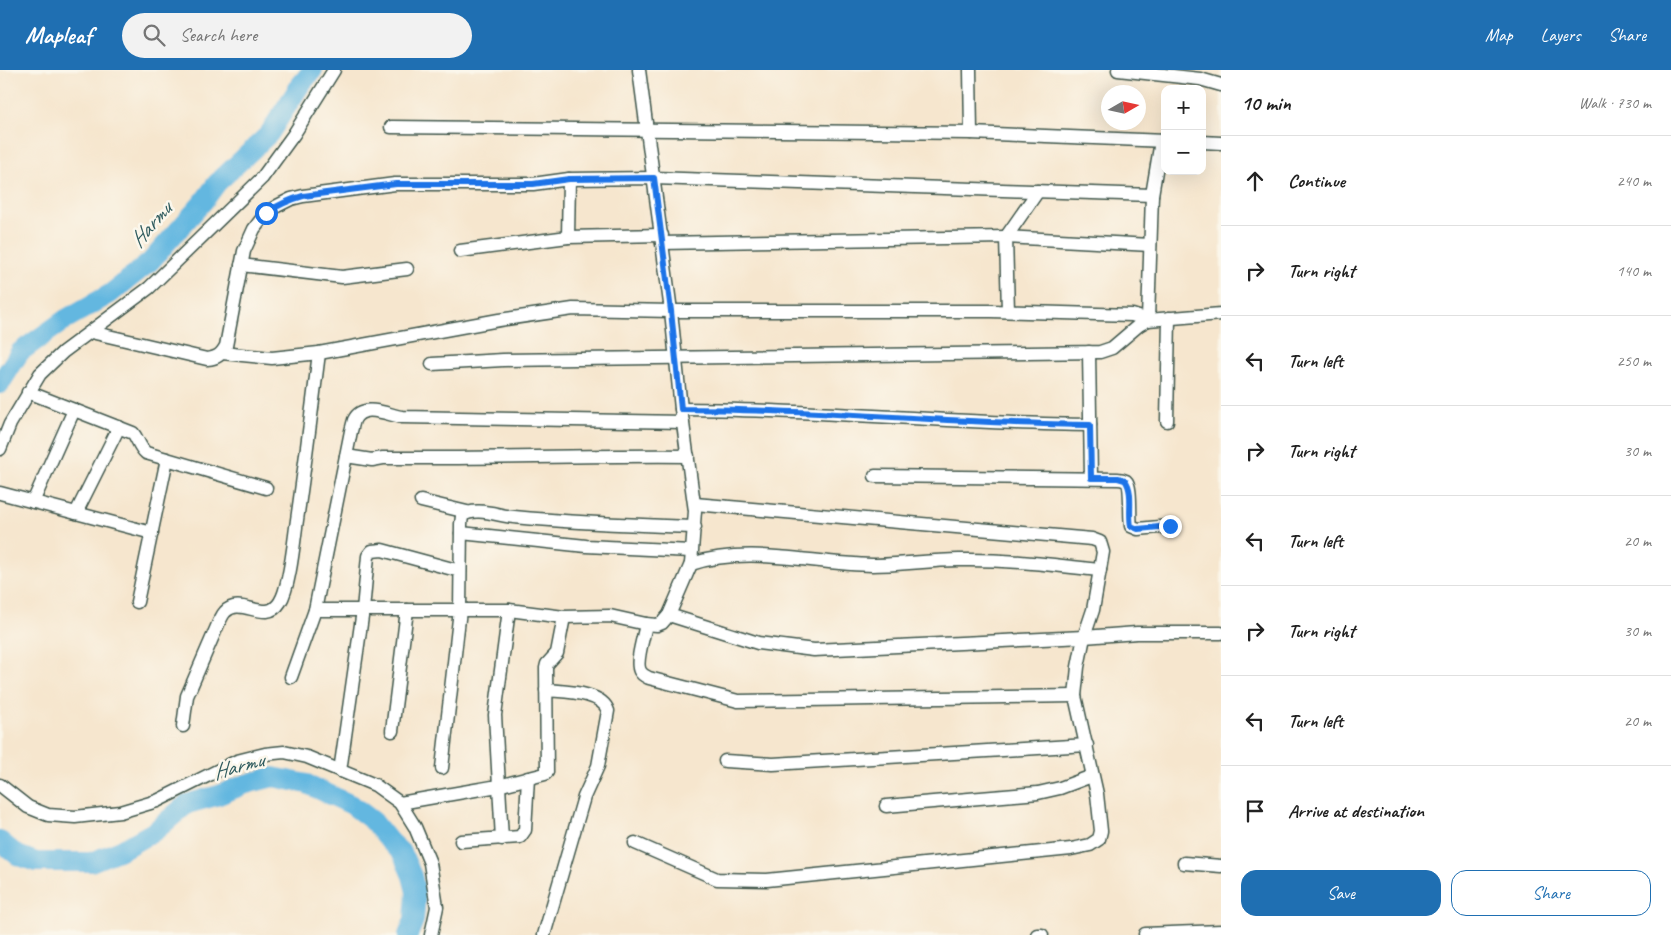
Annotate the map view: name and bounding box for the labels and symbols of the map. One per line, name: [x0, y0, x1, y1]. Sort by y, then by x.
north arrow: [1101, 85, 1146, 130]
water label: Harmu: [123, 193, 181, 253]
route start: [255, 202, 278, 225]
route end: [1159, 515, 1182, 538]
water label: Harmu: [210, 745, 270, 786]

